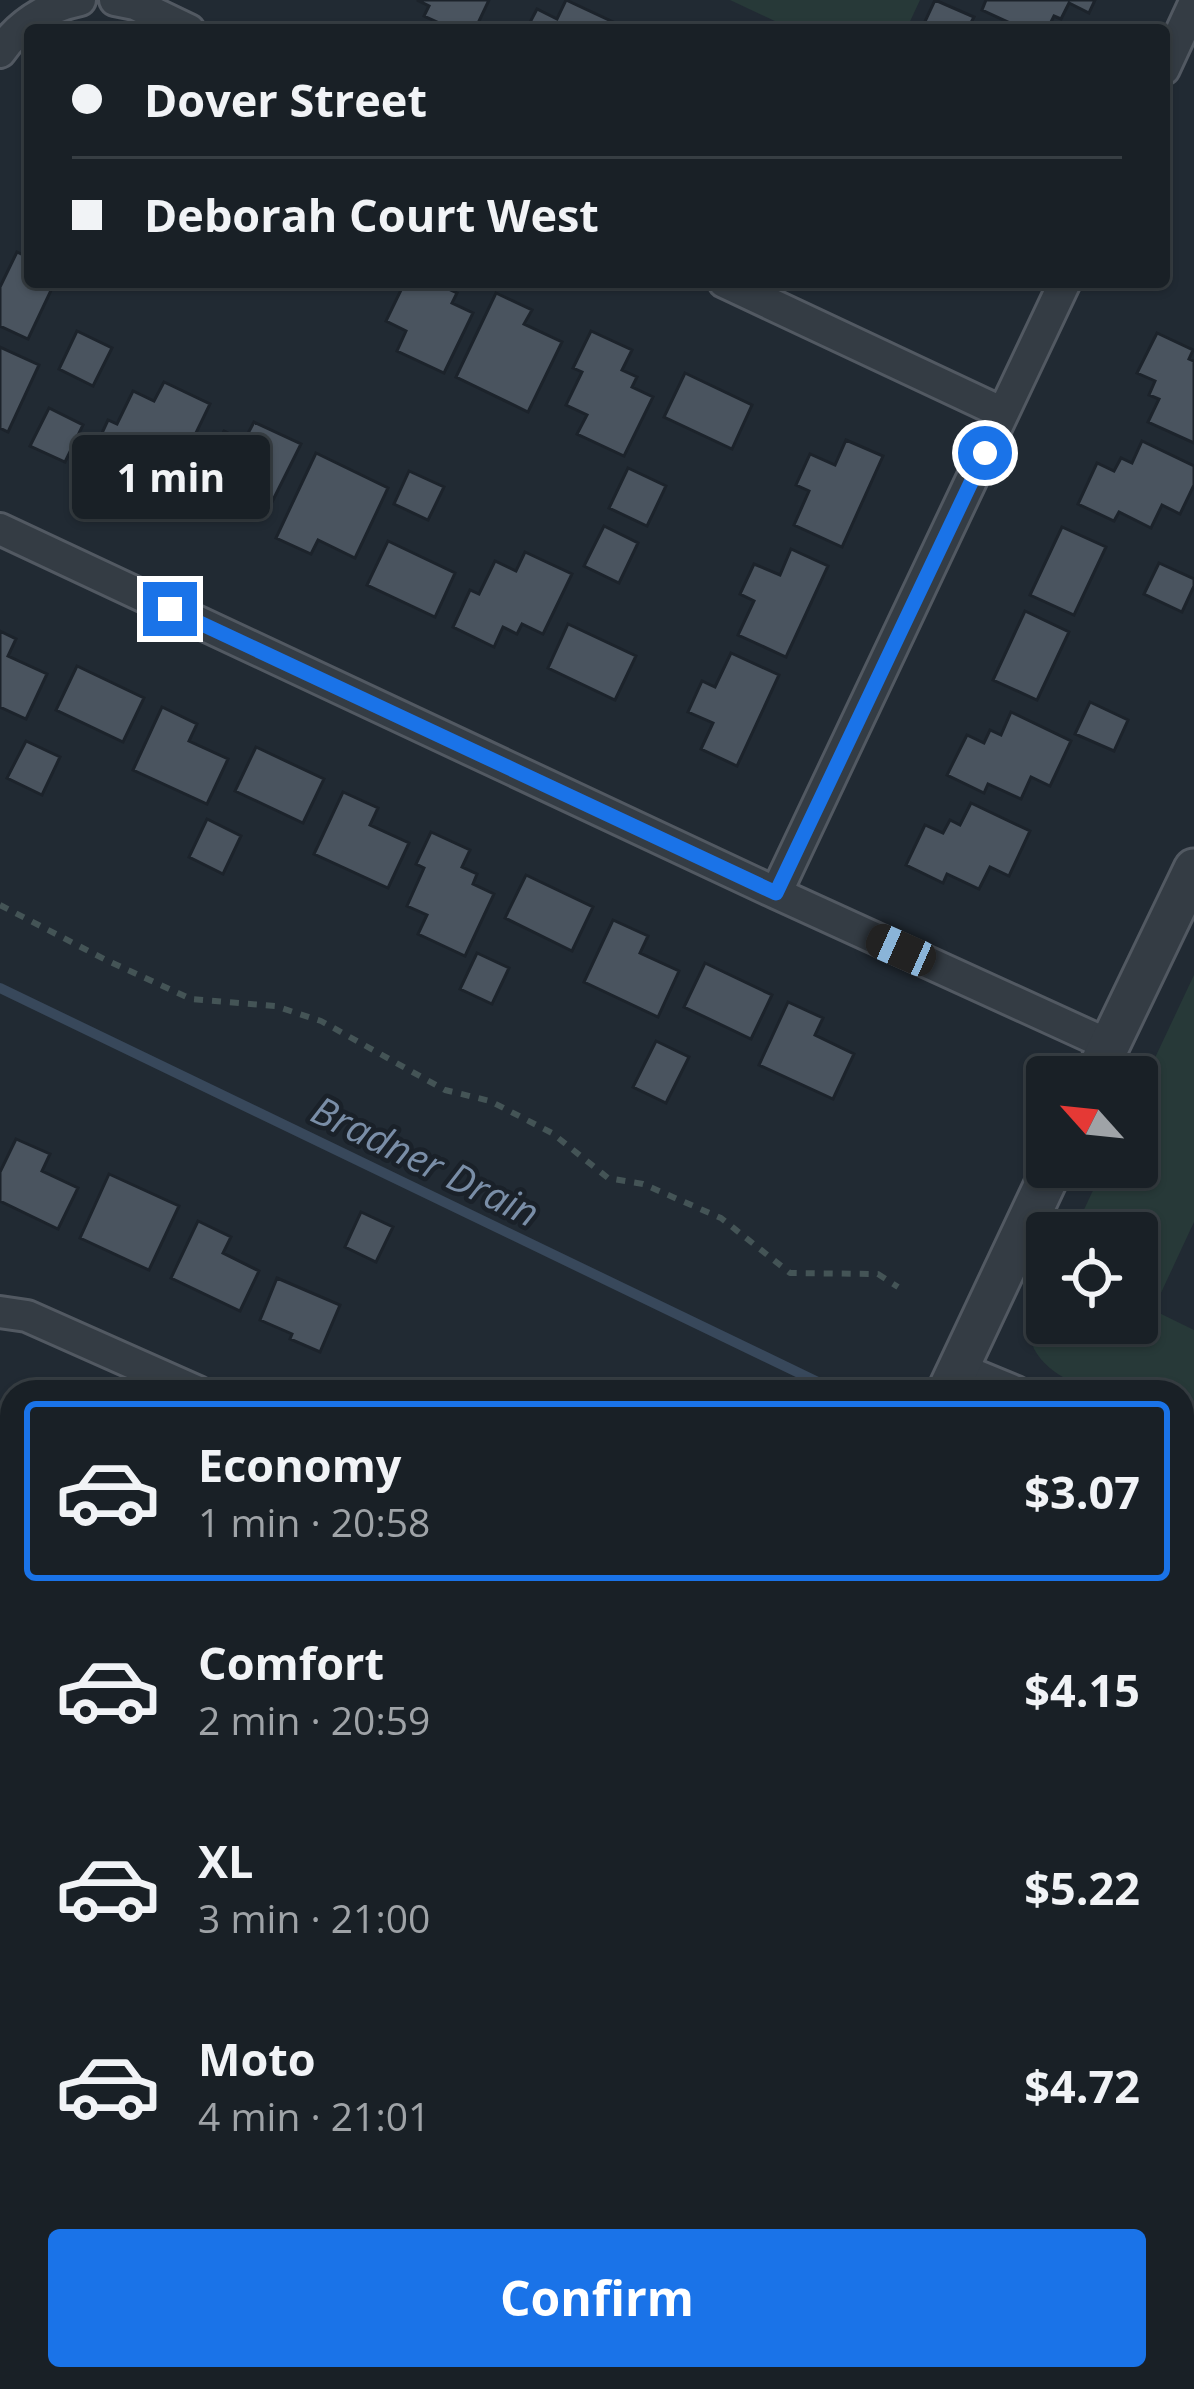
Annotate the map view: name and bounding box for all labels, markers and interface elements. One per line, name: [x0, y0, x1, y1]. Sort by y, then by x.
text: Dover Street: [144, 69, 427, 130]
text: Deborah Court West: [144, 184, 599, 245]
route start: [958, 426, 1012, 480]
callout: 1 min: [71, 435, 269, 519]
text: 1 min: [117, 450, 225, 503]
route end: [143, 582, 197, 636]
car: [861, 919, 941, 981]
north arrow: [1026, 1056, 1158, 1188]
map controls: [1026, 1056, 1158, 1344]
water label: Bradner Drain: [304, 1082, 548, 1238]
button: locate: [1026, 1212, 1158, 1344]
text: Economy: [198, 1434, 401, 1495]
icon: car: [54, 1437, 162, 1545]
text: $3.07: [1024, 1461, 1140, 1522]
text: 1 min · 20:58: [198, 1495, 430, 1548]
text: Comfort: [198, 1632, 384, 1693]
icon: car: [54, 1635, 162, 1743]
text: $4.15: [1024, 1659, 1140, 1720]
text: 2 min · 20:59: [198, 1693, 430, 1746]
text: XL: [198, 1830, 253, 1891]
icon: car: [54, 1833, 162, 1941]
text: $5.22: [1024, 1857, 1140, 1918]
text: 3 min · 21:00: [198, 1891, 430, 1944]
text: Moto: [198, 2028, 316, 2089]
icon: car: [54, 2031, 162, 2139]
text: $4.72: [1024, 2055, 1140, 2116]
text: 4 min · 21:01: [198, 2089, 430, 2142]
button: Confirm: [48, 2229, 1146, 2367]

